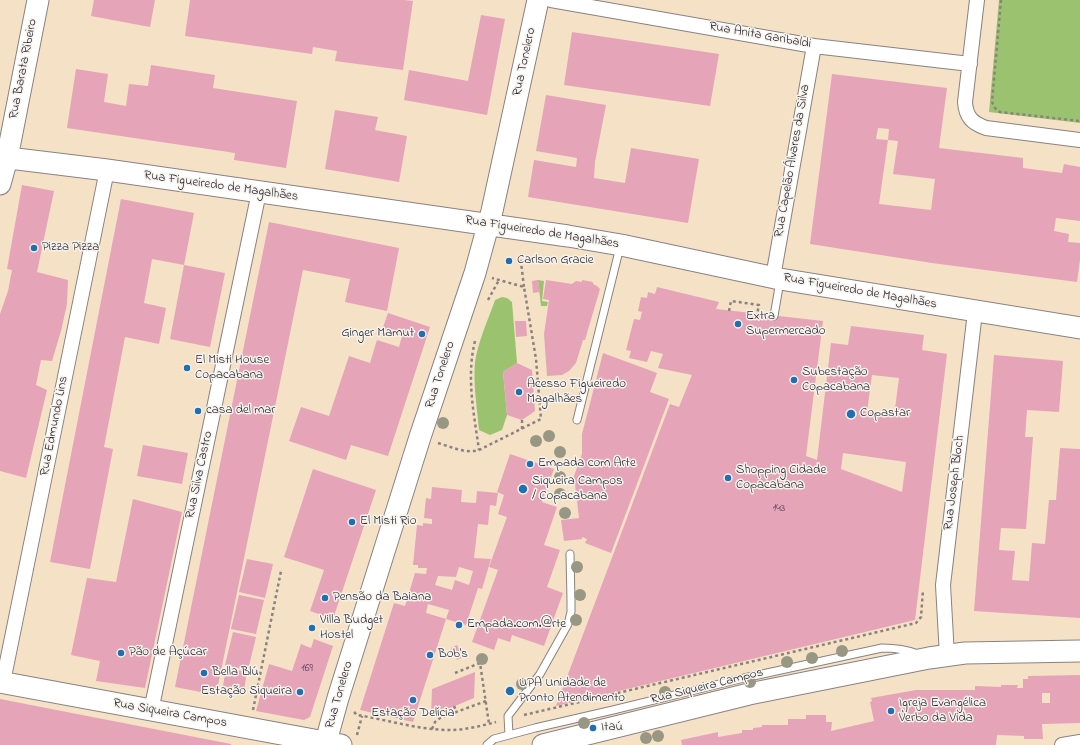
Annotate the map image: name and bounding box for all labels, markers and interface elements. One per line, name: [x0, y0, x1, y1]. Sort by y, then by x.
street label: Rua Barata Ribeiro: [7, 18, 41, 120]
street label: Rua Anita Garibaldi: [708, 19, 812, 53]
street label: Rua Tonelero: [510, 26, 540, 98]
street label: Rua Capelão Álvares da Silva: [772, 83, 814, 239]
street label: Rua Figueiredo de Magalhães: [143, 168, 299, 206]
street label: Rua Figueiredo de Magalhães: [464, 213, 620, 253]
place label: Pizza Pizza: [42, 240, 99, 256]
marker: Pizza Pizza: [29, 243, 39, 253]
place label: Carlson Gracie: [517, 253, 594, 269]
marker: Carlson Gracie: [504, 256, 514, 266]
street label: Rua Figueiredo de Magalhães: [782, 271, 938, 313]
place label: Extra Supermercado: [746, 309, 825, 340]
marker: Extra Supermercado: [733, 319, 743, 329]
place label: Ginger Mamut: [341, 326, 414, 342]
marker: Ginger Mamut: [417, 329, 427, 339]
street label: Rua Tonelero: [423, 340, 459, 410]
place label: El Misti House Copacabana: [195, 353, 269, 384]
marker: El Misti House Copacabana: [182, 363, 192, 373]
place label: Subestação Copacabana: [802, 365, 870, 396]
street label: Rua Edmundo Lins: [38, 375, 72, 477]
marker: Subestação Copacabana: [789, 375, 799, 385]
place label: Acesso Figueiredo Magalhães: [527, 377, 626, 408]
marker: Acesso Figueiredo Magalhães: [514, 387, 524, 397]
place label: casa del mar: [206, 403, 275, 419]
marker: casa del mar: [193, 406, 203, 416]
place label: Copastar: [860, 406, 910, 422]
marker: Copastar: [845, 408, 857, 420]
street label: Rua Silva Castro: [183, 430, 217, 520]
street label: Rua Joseph Bloch: [941, 435, 969, 531]
place label: Empada com Arte: [538, 456, 636, 472]
marker: Empada com Arte: [525, 459, 535, 469]
place label: Shopping Cidade Copacabana: [736, 463, 826, 494]
marker: Shopping Cidade Copacabana: [723, 473, 733, 483]
place label: Siqueira Campos / Copacabana: [532, 474, 623, 505]
marker: Siqueira Campos / Copacabana: [517, 483, 529, 495]
house number: 143: [773, 502, 785, 516]
place label: El Misti Rio: [360, 514, 416, 530]
marker: El Misti Rio: [347, 517, 357, 527]
place label: Pensão da Baiana: [333, 590, 431, 606]
marker: Pensão da Baiana: [320, 593, 330, 603]
place label: Villa Budget Hostel: [320, 613, 383, 644]
place label: Empada.com.@rte: [467, 617, 566, 633]
marker: Empada.com.@rte: [454, 620, 464, 630]
marker: Villa Budget Hostel: [307, 623, 317, 633]
place label: Pão de Açúcar: [129, 645, 207, 661]
place label: Bob's: [438, 647, 468, 663]
marker: Pão de Açúcar: [116, 648, 126, 658]
marker: Bob's: [425, 650, 435, 660]
street label: Rua Tonelero: [323, 659, 357, 731]
house number: 169: [301, 662, 313, 676]
place label: Bella Blú: [212, 665, 259, 681]
street label: Rua Siqueira Campos: [649, 665, 765, 709]
marker: Bella Blú: [199, 668, 209, 678]
place label: UPA Unidade de Pronto Atendimento: [519, 676, 625, 707]
place label: Estação Siqueira: [201, 684, 292, 700]
marker: UPA Unidade de Pronto Atendimento: [504, 685, 516, 697]
marker: Estação Siqueira: [295, 687, 305, 697]
marker: Estação Delícia: [408, 695, 418, 705]
street label: Rua Siqueira Campos: [112, 696, 228, 732]
place label: Igreja Evangélica Verbo da Vida: [899, 696, 986, 727]
place label: Estação Delícia: [371, 706, 455, 722]
marker: Igreja Evangélica Verbo da Vida: [886, 706, 896, 716]
place label: Itaú: [601, 720, 623, 736]
marker: Itaú: [588, 723, 598, 733]

